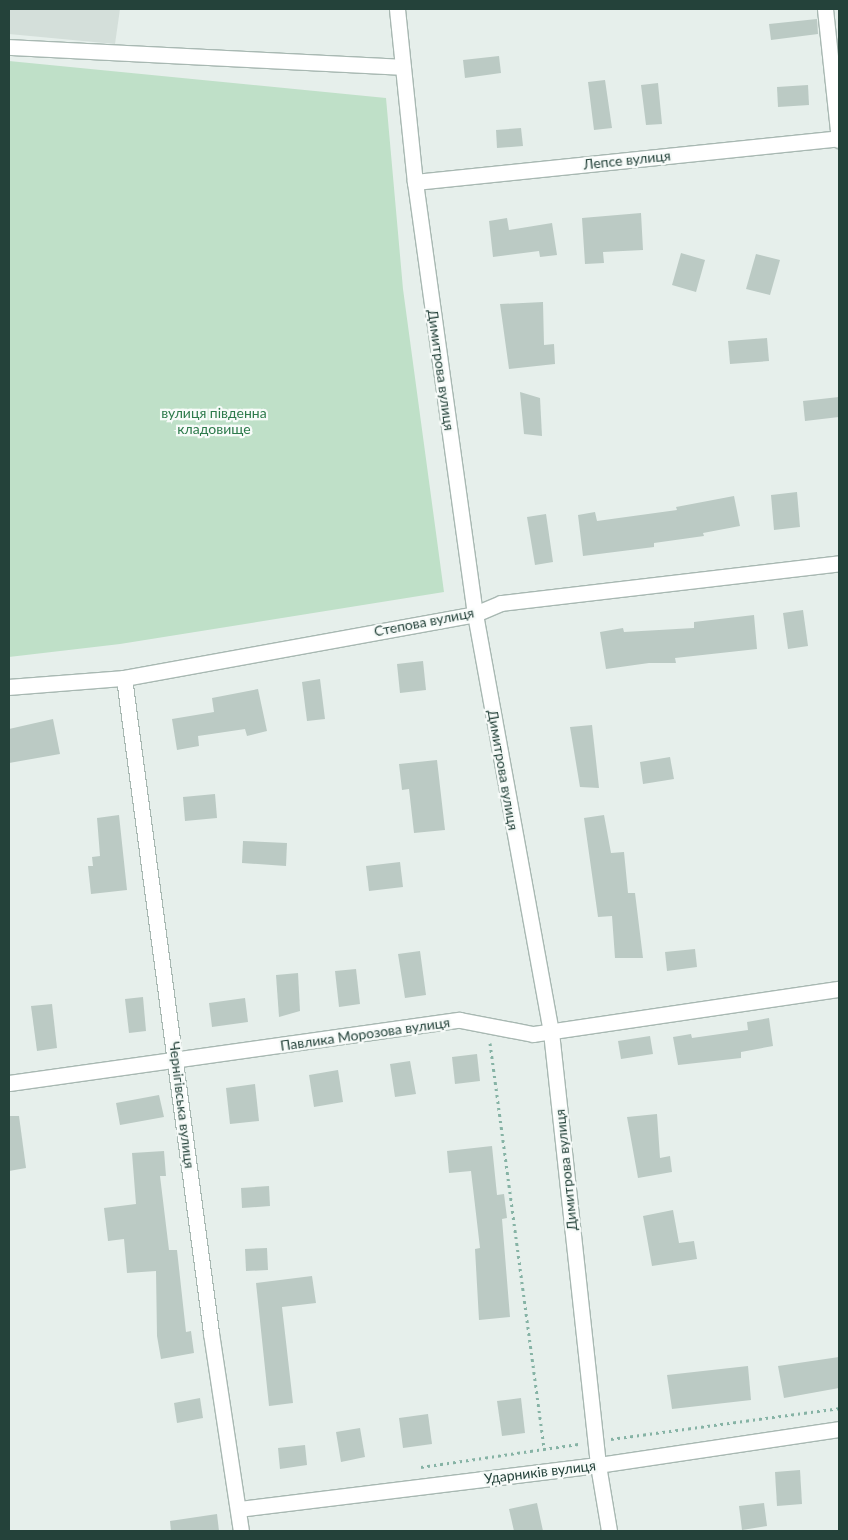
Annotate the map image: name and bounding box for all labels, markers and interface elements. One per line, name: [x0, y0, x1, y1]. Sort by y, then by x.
street label: Лепсе вулиця: [583, 147, 671, 173]
street label: Димитрова вулиця: [424, 308, 458, 432]
park label: вулиця південна кладовище: [161, 405, 267, 438]
street label: Степова вулиця: [373, 604, 475, 640]
street label: Димитрова вулиця: [484, 708, 522, 832]
street label: Павлика Морозова вулиця: [279, 1014, 451, 1054]
street label: Чернігівська вулиця: [166, 1041, 198, 1169]
street label: Димитрова вулиця: [551, 1108, 581, 1232]
street label: Ударників вулиця: [483, 1457, 597, 1487]

